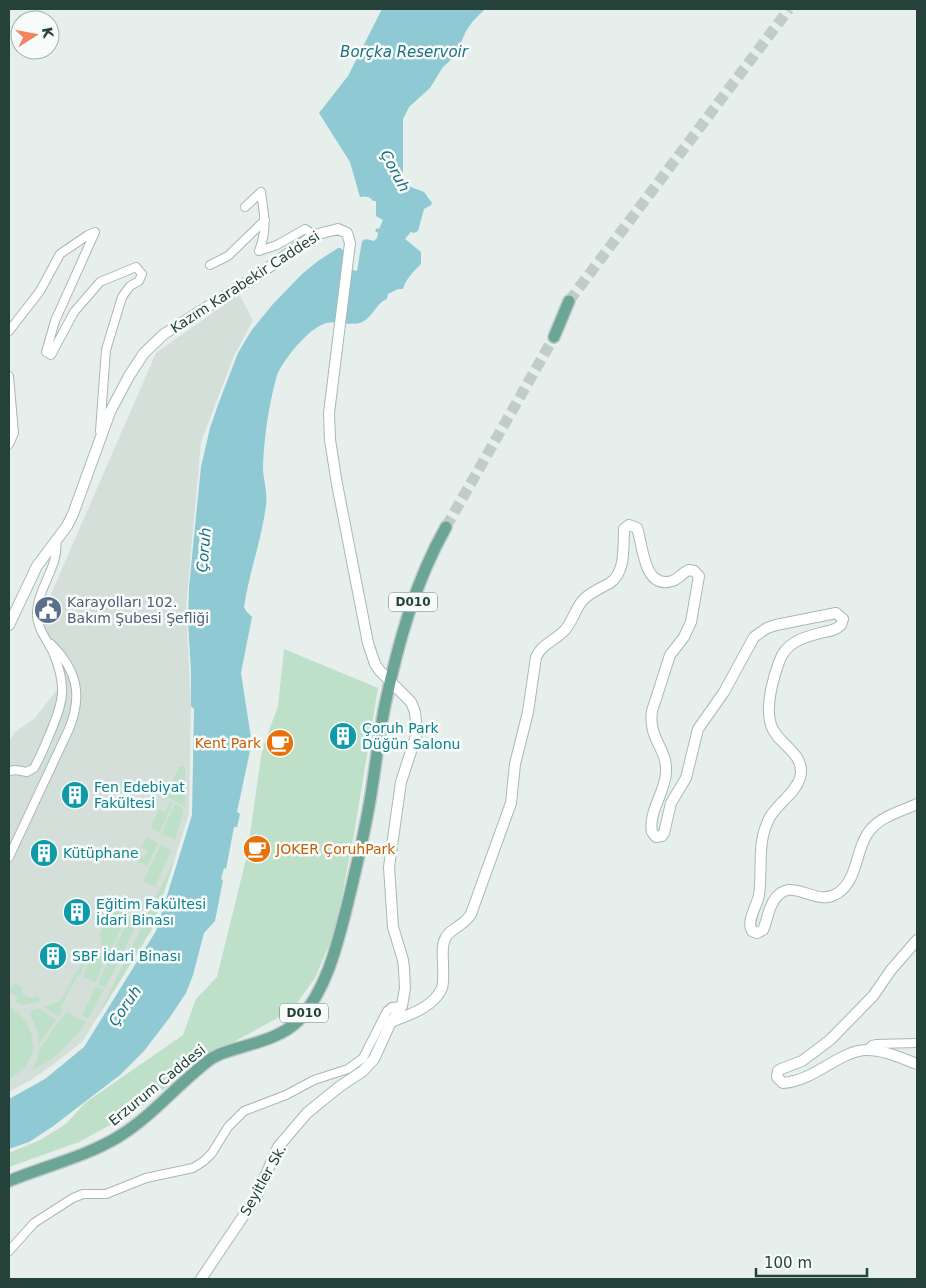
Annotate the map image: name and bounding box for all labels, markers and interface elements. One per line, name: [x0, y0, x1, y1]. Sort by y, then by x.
north arrow: [10, 10, 60, 60]
text: K: [39, 26, 57, 40]
water label: Borçka Reservoir: [340, 43, 469, 61]
water label: Çoruh: [377, 147, 413, 195]
street label: Kazım Karabekir Caddesi: [168, 228, 322, 336]
water label: Çoruh: [193, 527, 215, 573]
road number: D010: [389, 592, 437, 612]
place label: Karayolları 102. Bakım Şubesi Şefliği: [67, 594, 209, 626]
public building icon: Karayolları 102. Bakım Şubesi Şefliği: [33, 595, 63, 625]
place label: Çoruh Park Düğün Salonu: [362, 720, 460, 752]
building icon: Çoruh Park Düğün Salonu: [328, 721, 358, 751]
cafe icon: Kent Park: [265, 728, 295, 758]
place label: Kent Park: [195, 735, 262, 751]
place label: Fen Edebiyat Fakültesi: [94, 779, 185, 811]
building icon: Fen Edebiyat Fakültesi: [60, 780, 90, 810]
cafe icon: JOKER ÇoruhPark: [242, 834, 272, 864]
building icon: Kütüphane: [29, 838, 59, 868]
place label: JOKER ÇoruhPark: [275, 841, 396, 857]
place label: Kütüphane: [63, 845, 139, 861]
place label: Eğitim Fakültesi İdari Binası: [96, 896, 206, 928]
building icon: Eğitim Fakültesi İdari Binası: [62, 897, 92, 927]
building icon: SBF İdari Binası: [38, 941, 68, 971]
place label: SBF İdari Binası: [72, 947, 181, 964]
water label: Çoruh: [105, 982, 145, 1030]
road number: D010: [280, 1004, 328, 1022]
street label: Erzurum Caddesi: [106, 1041, 208, 1129]
street label: Seyitler Sk.: [237, 1141, 289, 1219]
scale bar: [756, 1246, 867, 1278]
text: 100 m: [764, 1254, 812, 1272]

